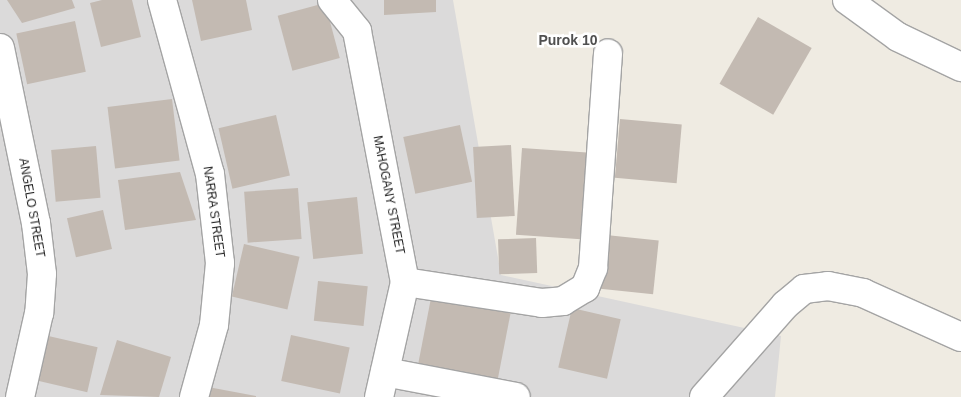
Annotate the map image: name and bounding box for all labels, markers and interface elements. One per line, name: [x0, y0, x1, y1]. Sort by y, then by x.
district label: Purok 10: [538, 32, 598, 48]
street label: MAHOGANY STREET: [369, 134, 407, 256]
street label: ANGELO STREET: [15, 157, 47, 259]
street label: NARRA STREET: [199, 165, 227, 259]

